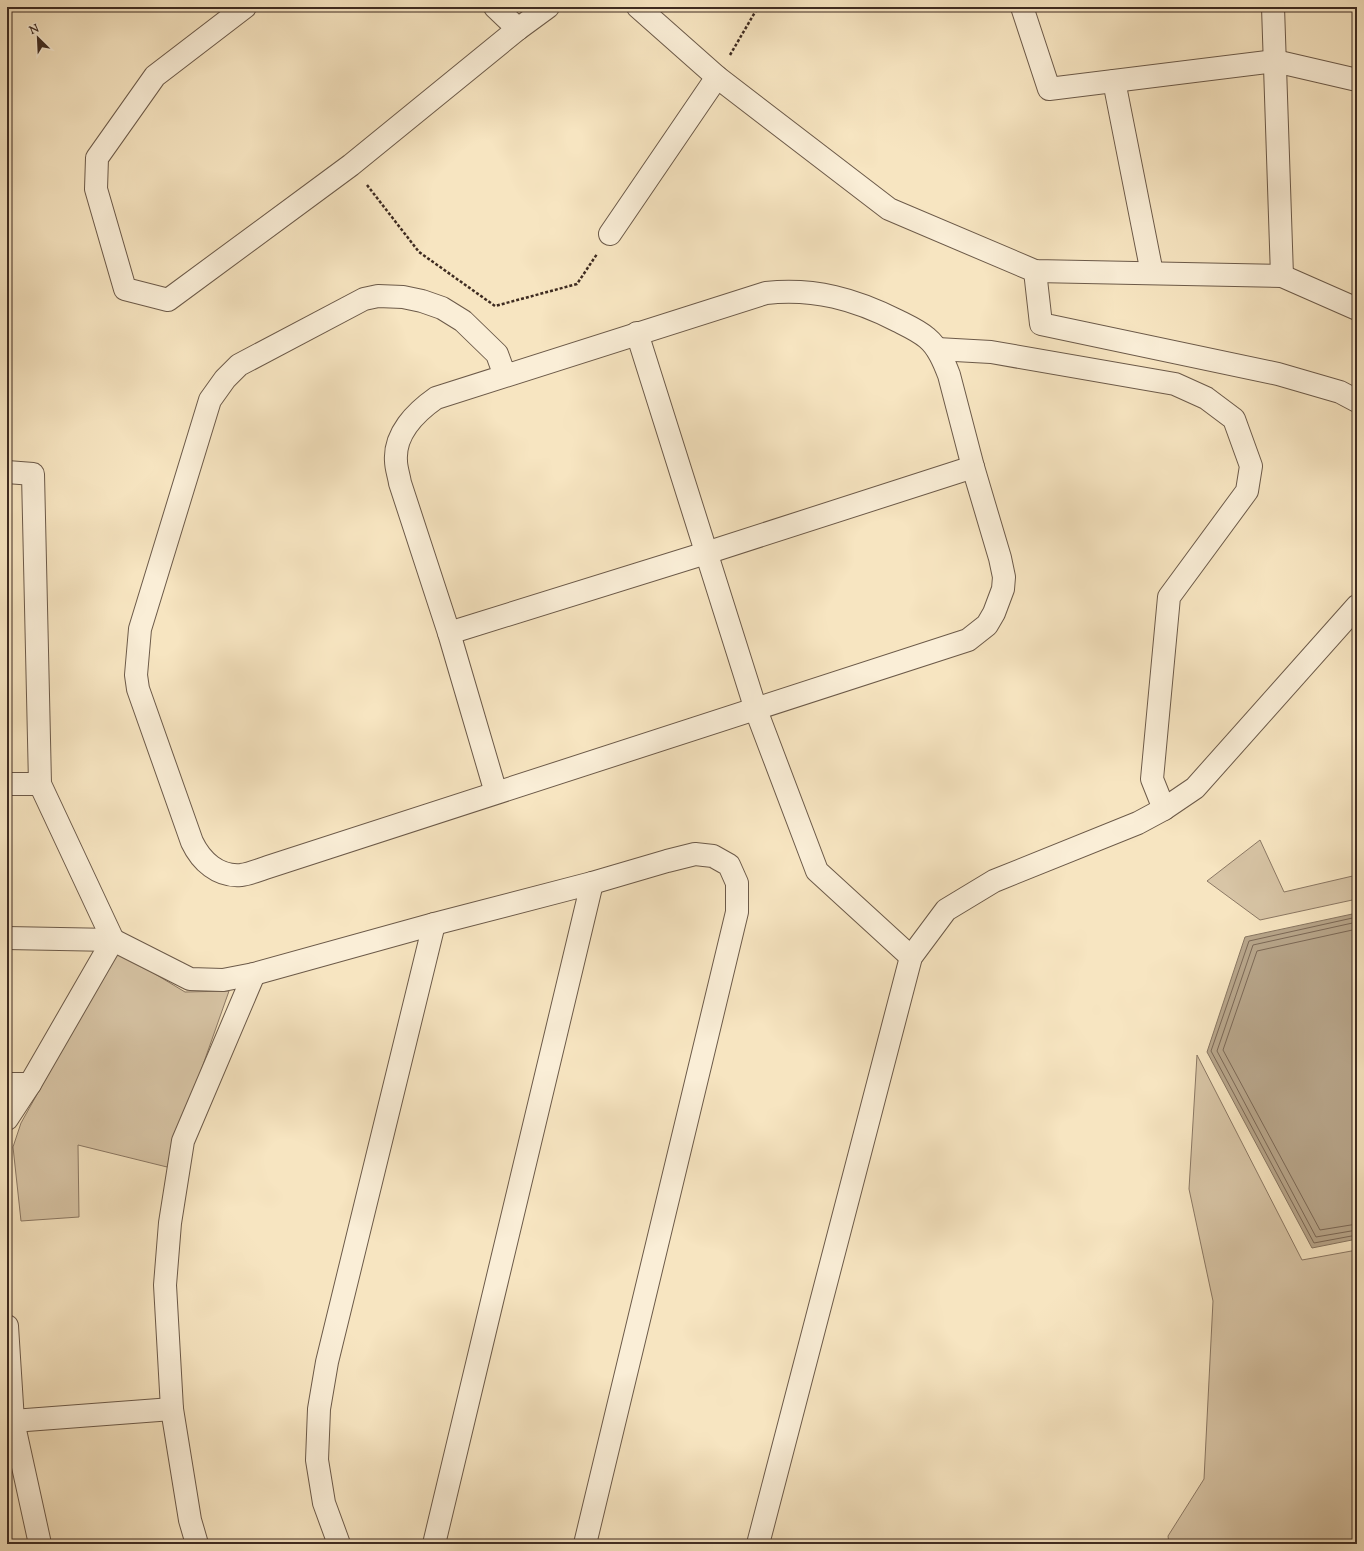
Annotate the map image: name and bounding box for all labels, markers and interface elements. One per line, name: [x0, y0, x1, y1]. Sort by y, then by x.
north arrow: [18, 18, 58, 58]
text: N: [26, 21, 42, 39]

